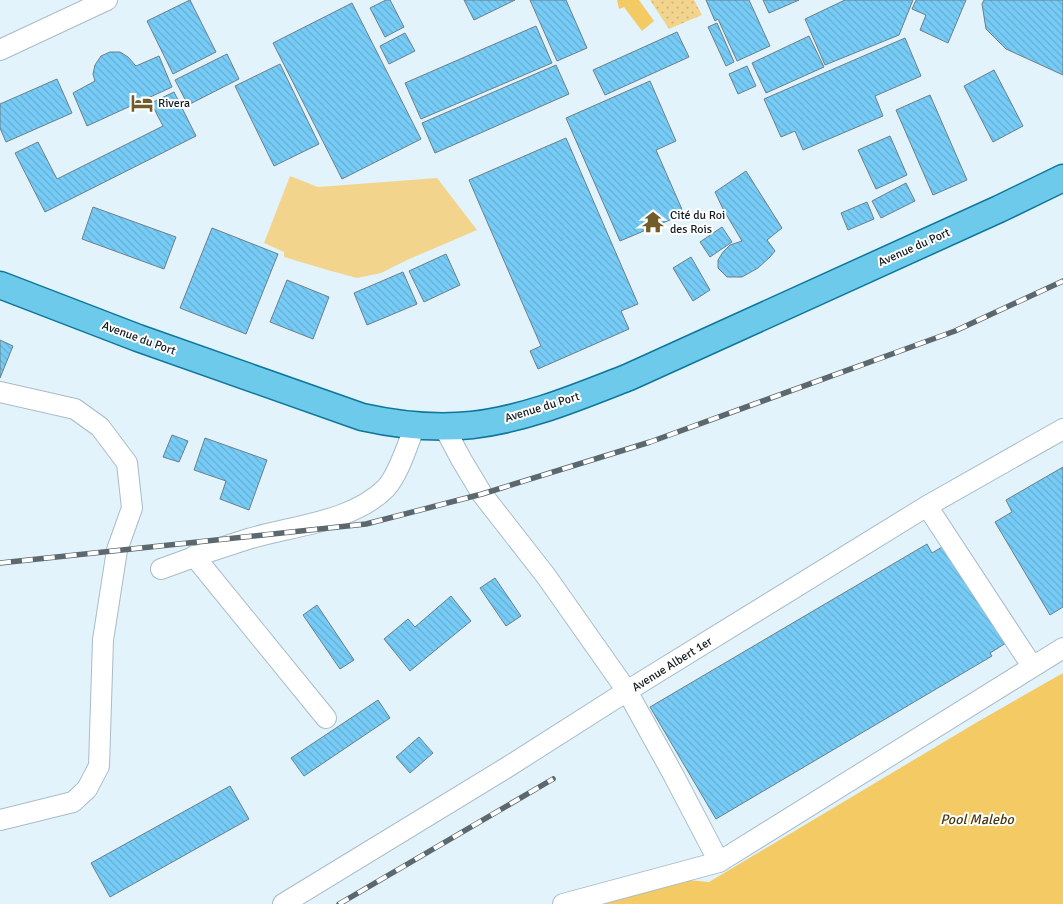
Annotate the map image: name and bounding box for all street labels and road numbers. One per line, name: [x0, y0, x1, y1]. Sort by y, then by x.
street label: Avenue du Port: [876, 225, 953, 270]
street label: Avenue du Port: [100, 318, 178, 359]
street label: Avenue du Port: [503, 389, 581, 426]
street label: Avenue Albert 1er: [629, 633, 716, 695]

